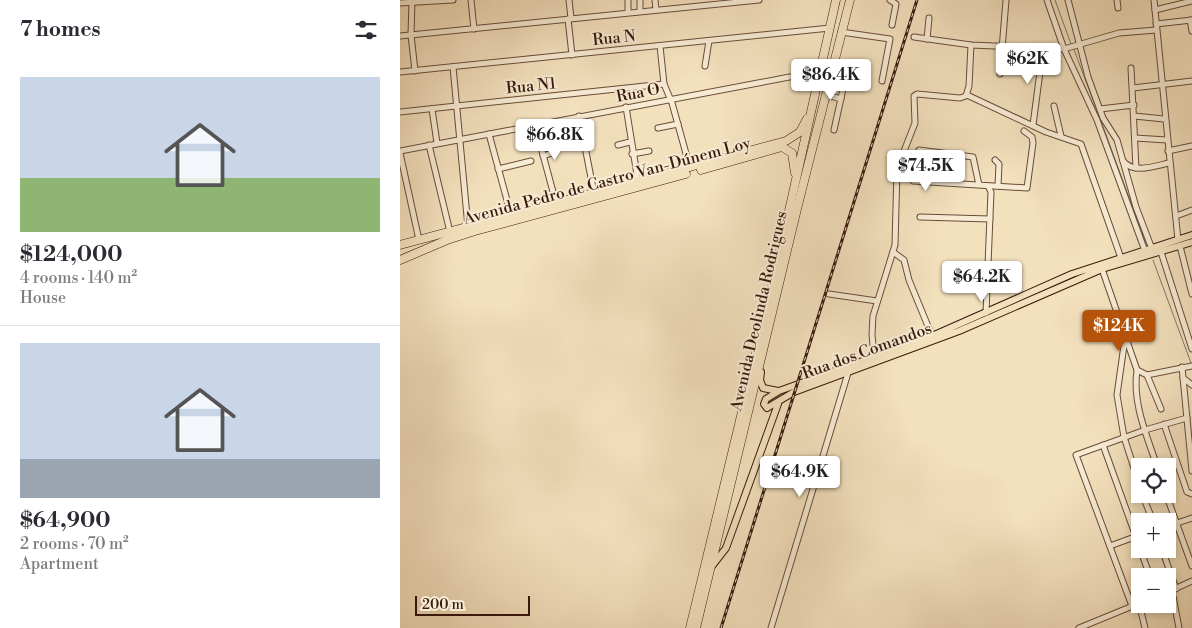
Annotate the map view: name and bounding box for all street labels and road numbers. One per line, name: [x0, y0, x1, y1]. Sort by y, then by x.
street label: Rua N: [591, 26, 637, 50]
street label: Rua N1: [505, 73, 557, 99]
street label: Rua O: [614, 79, 662, 107]
street label: Avenida Pedro de Castro Van-Dúnem Loy: [460, 133, 753, 229]
street label: Avenida Deolinda Rodrigues: [726, 209, 792, 414]
street label: Rua dos Comandos: [799, 318, 935, 384]

